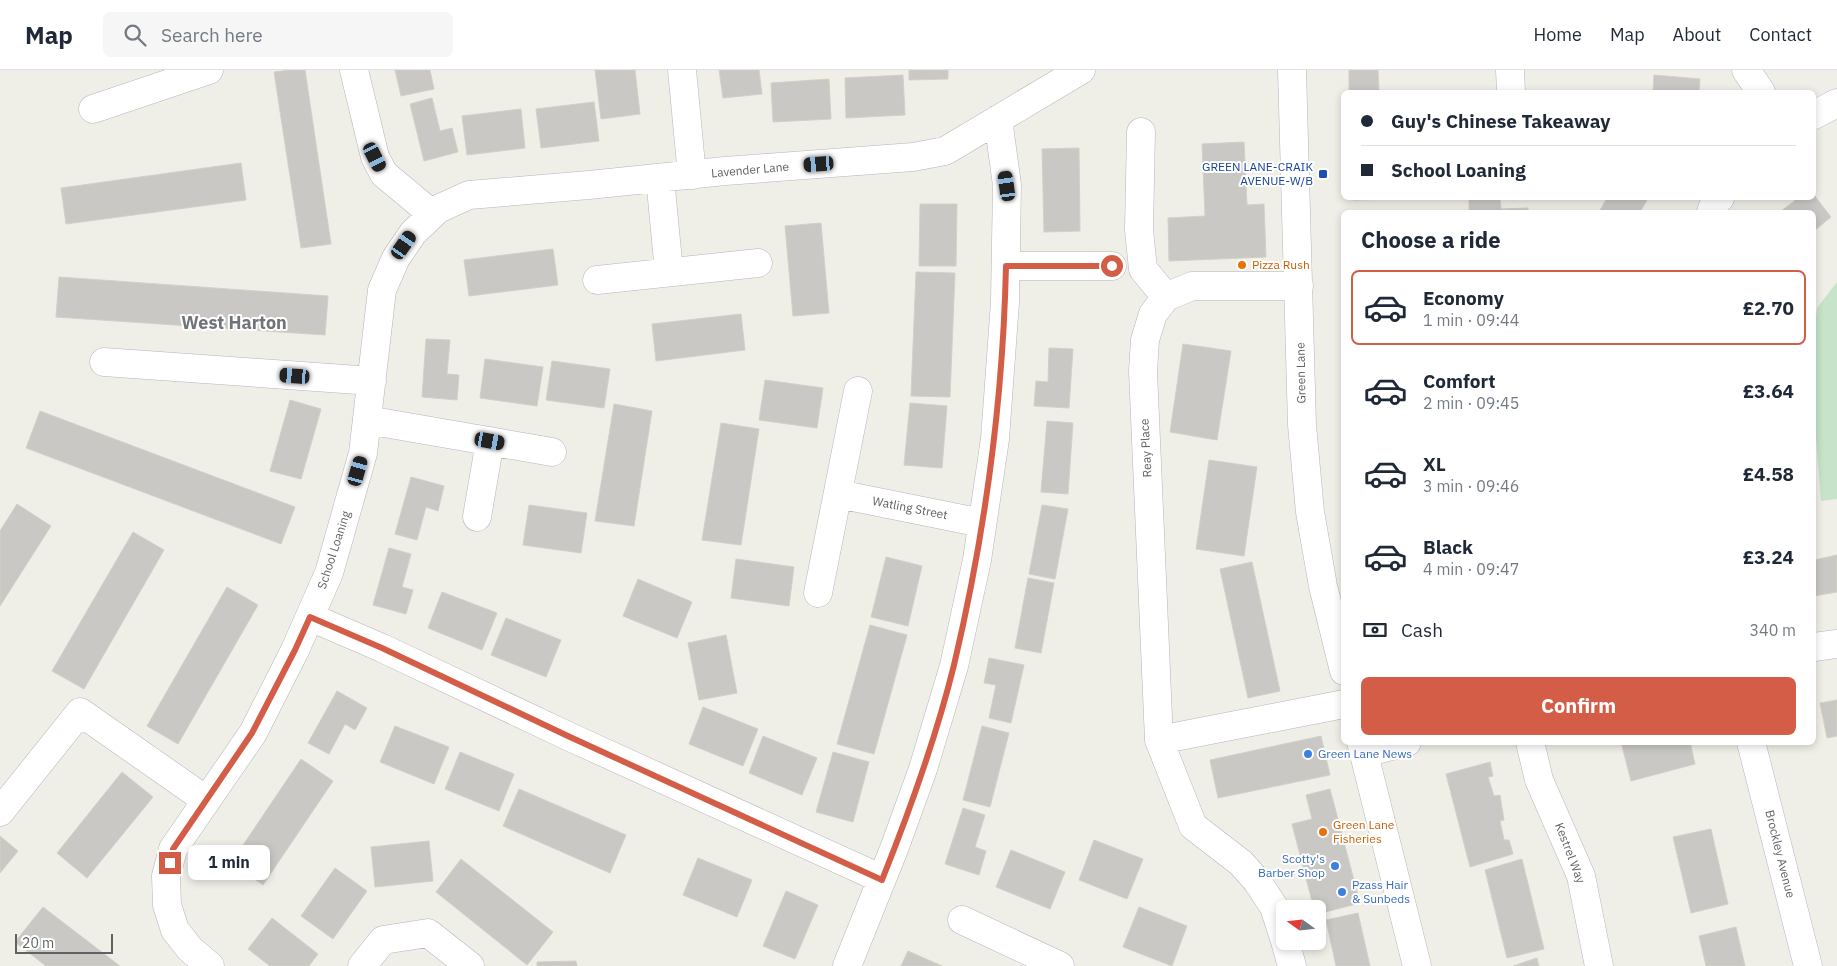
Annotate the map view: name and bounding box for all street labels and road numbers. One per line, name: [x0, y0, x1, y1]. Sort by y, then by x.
street label: Lavender Lane: [710, 159, 790, 180]
street label: Green Lane: [1292, 342, 1309, 404]
street label: Reay Place: [1136, 418, 1155, 478]
street label: Watling Street: [871, 493, 949, 522]
street label: School Loaning: [314, 508, 353, 591]
street label: Brockley Avenue: [1762, 808, 1799, 900]
street label: Kestrel Way: [1552, 820, 1589, 885]

